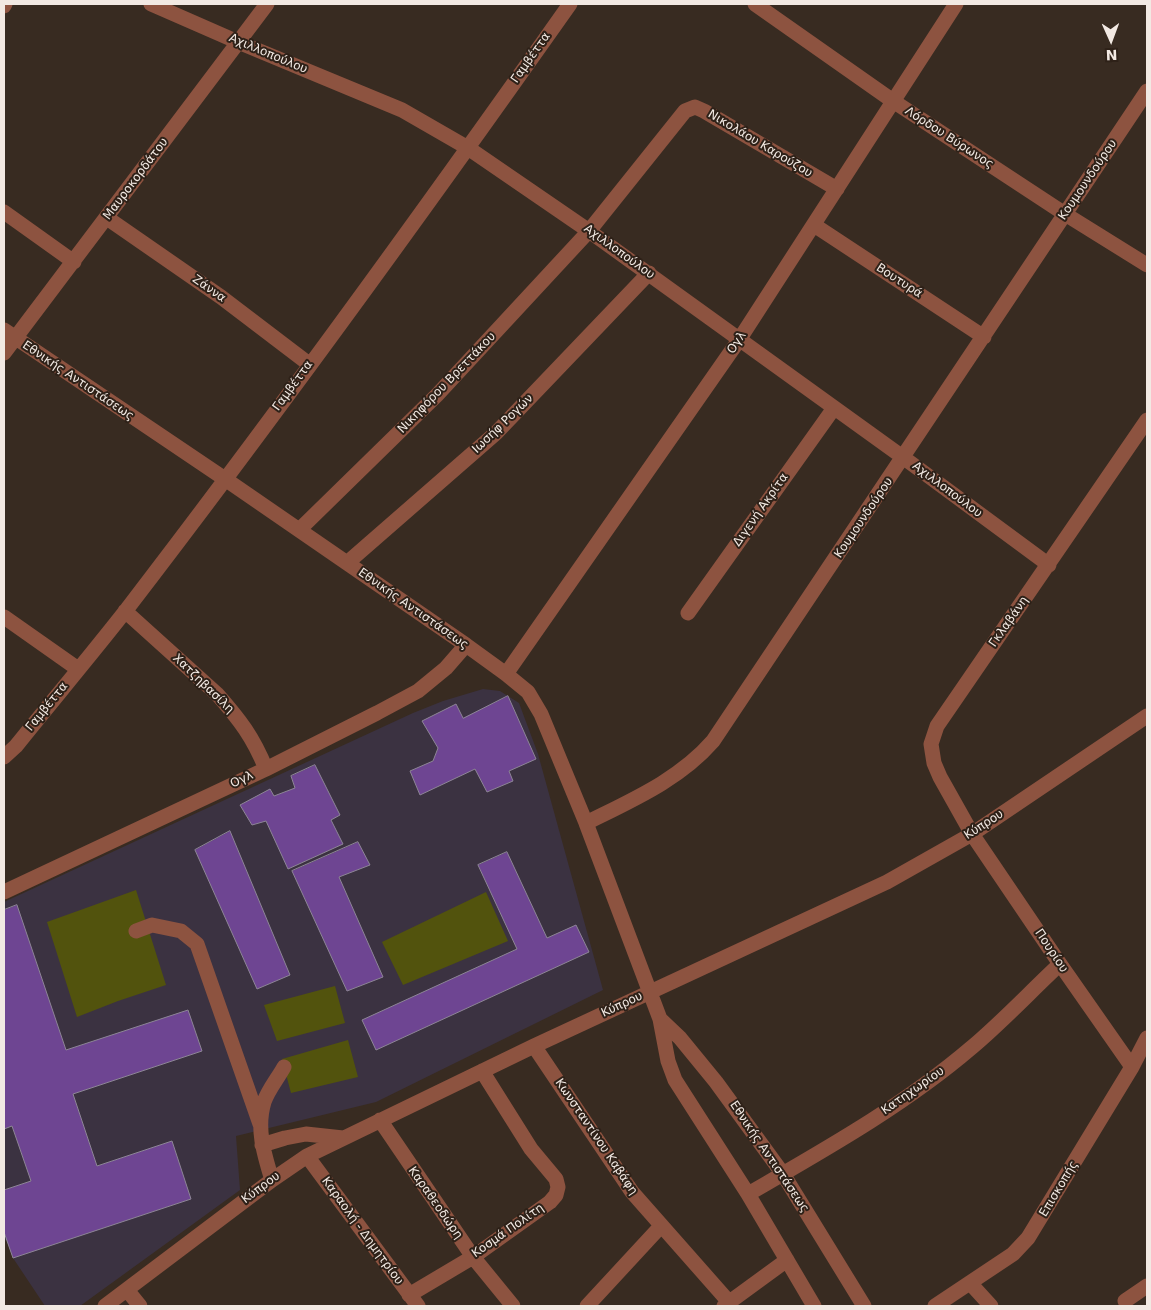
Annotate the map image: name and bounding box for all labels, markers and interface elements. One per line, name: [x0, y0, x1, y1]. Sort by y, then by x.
north arrow: [1086, 15, 1136, 65]
street label: Γαμβέττα: [508, 30, 554, 86]
street label: Αχιλλοπούλου: [227, 31, 309, 77]
text: N: [1105, 47, 1118, 63]
street label: Λόρδου Βύρωνος: [902, 104, 996, 172]
street label: Νικολάου Καρούζου: [705, 107, 815, 181]
street label: Μαυροκορδάτου: [100, 135, 172, 223]
street label: Κουμουνδούρου: [1056, 137, 1120, 223]
street label: Αχιλλοπούλου: [581, 222, 657, 282]
street label: Βουτυρά: [873, 261, 925, 301]
street label: Ζάννα: [190, 272, 228, 306]
street label: Ογλ: [724, 329, 750, 357]
street label: Νικηφόρου Βρεττάκου: [395, 330, 499, 436]
street label: Εθνικής Αντιστάσεως: [20, 338, 136, 424]
street label: Γαμβέττα: [270, 358, 316, 414]
street label: Ιωσήφ Ρογών: [470, 391, 536, 457]
street label: Αχιλλοπούλου: [909, 459, 985, 521]
street label: Διγενή Ακρίτα: [730, 471, 792, 549]
street label: Κουμουνδούρου: [832, 475, 896, 561]
street label: Εθνικής Αντιστάσεως: [355, 565, 471, 653]
street label: Γκλαβάνη: [986, 594, 1032, 650]
street label: Χατζηβασίλη: [169, 651, 237, 717]
street label: Γαμβέττα: [23, 680, 71, 734]
street label: Ογλ: [228, 768, 256, 792]
street label: Κύπρου: [962, 807, 1006, 843]
street label: Πουρίου: [1031, 927, 1071, 975]
street label: Κύπρου: [599, 989, 645, 1021]
street label: Κατηχωρίου: [879, 1064, 947, 1118]
street label: Κωνσταντίνου Καβάφη: [552, 1076, 640, 1198]
street label: Εθνικής Αντιστάσεως: [726, 1099, 812, 1215]
street label: Επισκοπής: [1037, 1158, 1081, 1220]
street label: Καραθεοδώρη: [405, 1164, 465, 1242]
street label: Κύπρου: [239, 1169, 283, 1207]
street label: Καραολή - Δημητρίου: [318, 1174, 406, 1288]
street label: Κοσμά Πολίτη: [469, 1201, 547, 1261]

